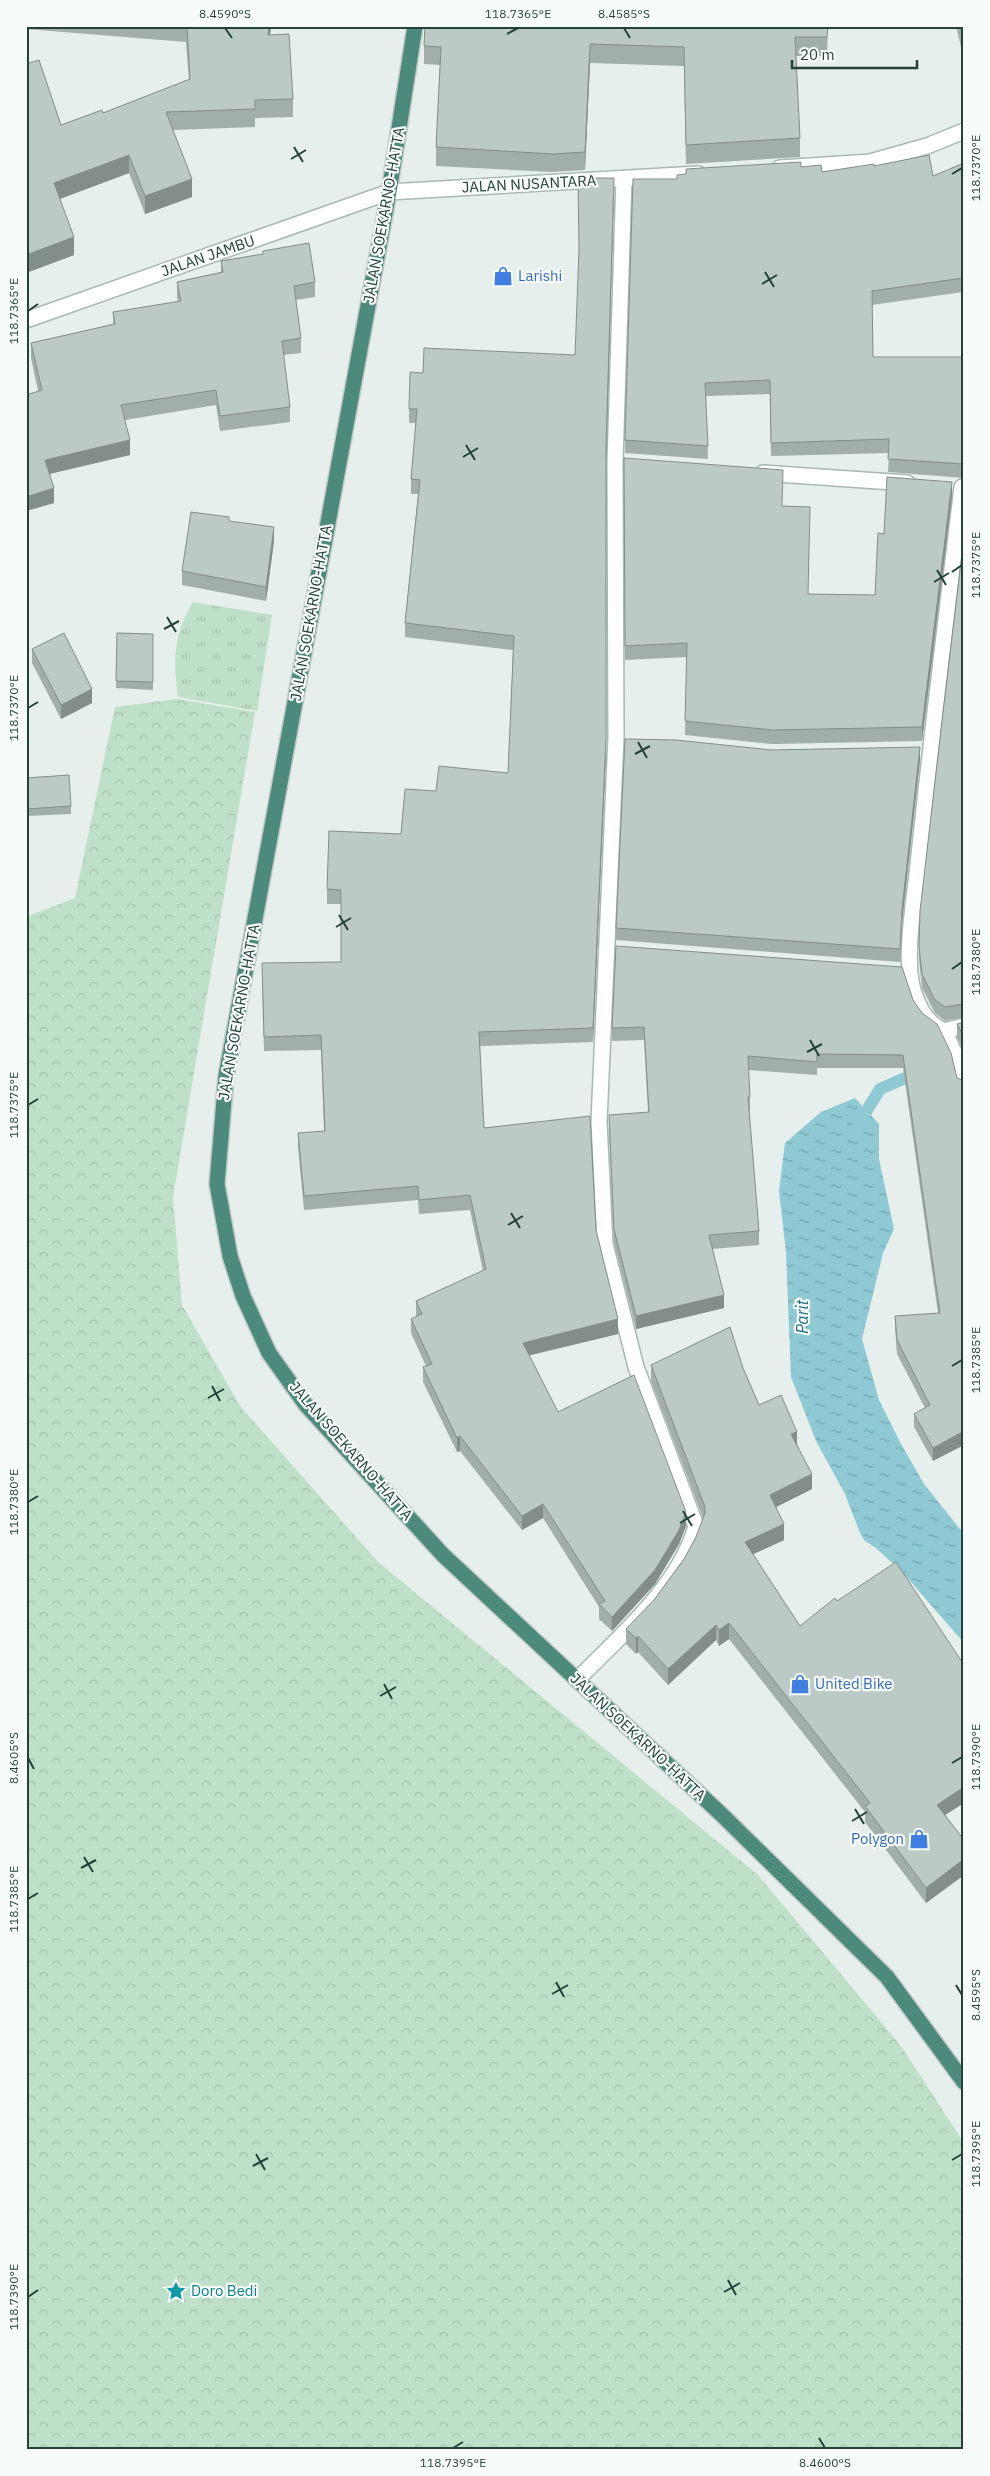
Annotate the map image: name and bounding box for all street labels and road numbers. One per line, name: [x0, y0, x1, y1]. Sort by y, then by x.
street label: JALAN SOEKARNO-HATTA: [359, 125, 408, 304]
street label: JALAN NUSANTARA: [461, 170, 597, 197]
street label: JALAN JAMBU: [158, 231, 257, 280]
street label: JALAN SOEKARNO-HATTA: [286, 523, 335, 702]
street label: JALAN SOEKARNO-HATTA: [214, 922, 263, 1101]
street label: JALAN SOEKARNO-HATTA: [286, 1377, 417, 1524]
street label: JALAN SOEKARNO-HATTA: [567, 1669, 710, 1805]

